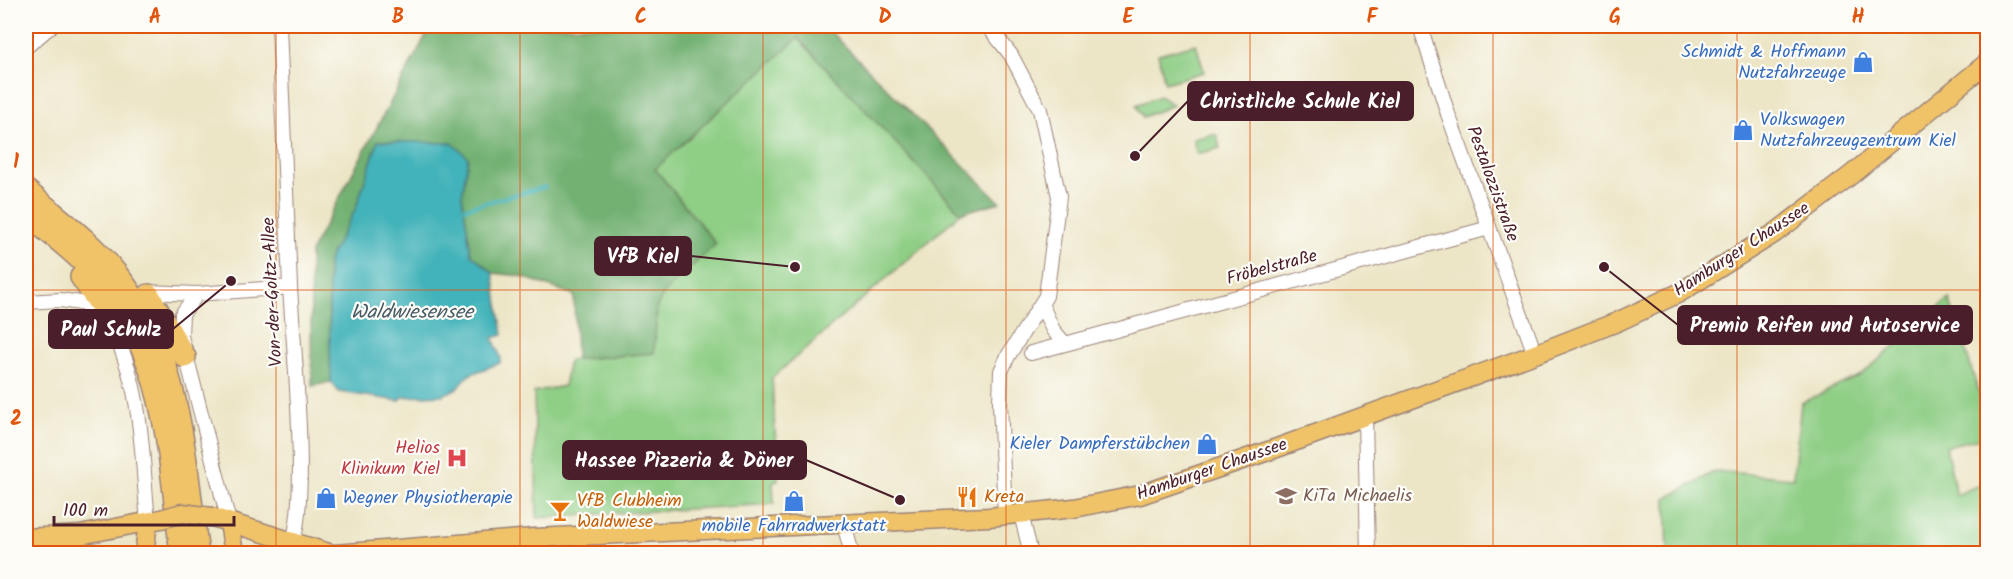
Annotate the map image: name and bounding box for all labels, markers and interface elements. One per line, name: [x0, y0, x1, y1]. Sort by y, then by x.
text: A: [149, 2, 161, 34]
text: B: [392, 2, 404, 34]
text: C: [635, 2, 647, 34]
text: D: [878, 2, 892, 34]
text: E: [1122, 2, 1134, 34]
text: F: [1367, 2, 1379, 34]
text: G: [1609, 2, 1621, 34]
text: H: [1851, 2, 1865, 34]
place label: Schmidt & Hoffmann Nutzfahrzeuge: [1681, 38, 1846, 88]
shop icon: Schmidt & Hoffmann Nutzfahrzeuge: [1851, 50, 1875, 74]
callout: Christliche Schule Kiel: [1188, 82, 1413, 120]
text: Christliche Schule Kiel: [1200, 87, 1401, 119]
place label: Volkswagen Nutzfahrzeugzentrum Kiel: [1760, 106, 1957, 156]
shop icon: Volkswagen Nutzfahrzeugzentrum Kiel: [1731, 118, 1755, 142]
street label: Pestalozzistraße: [1458, 122, 1526, 246]
text: 1: [13, 147, 19, 179]
street label: Hamburger Chaussee: [1668, 195, 1816, 305]
street label: Von-der-Goltz-Allee: [255, 217, 291, 367]
callout: VfB Kiel: [595, 237, 691, 275]
text: VfB Kiel: [607, 242, 680, 274]
street label: Fröbelstraße: [1223, 242, 1321, 294]
water label: Waldwiesensee: [351, 297, 475, 329]
callout: Premio Reifen und Autoservice: [1678, 306, 1972, 344]
callout: Paul Schulz: [49, 310, 173, 348]
text: Premio Reifen und Autoservice: [1690, 311, 1960, 343]
text: Paul Schulz: [61, 315, 161, 347]
text: 2: [10, 404, 22, 436]
place label: Kieler Dampferstübchen: [1009, 430, 1190, 459]
street label: Hamburger Chaussee: [1133, 431, 1291, 509]
shop icon: Kieler Dampferstübchen: [1195, 432, 1219, 456]
place label: Helios Klinikum Kiel: [341, 434, 441, 484]
callout: Hassee Pizzeria & Döner: [563, 441, 806, 479]
hospital icon: Helios Klinikum Kiel: [445, 446, 469, 470]
text: Hassee Pizzeria & Döner: [575, 446, 794, 478]
place label: KiTa Michaelis: [1303, 482, 1413, 511]
place label: Kreta: [984, 483, 1024, 512]
place label: Wegner Physiotherapie: [343, 484, 513, 513]
school or university icon: KiTa Michaelis: [1274, 484, 1298, 508]
restaurant icon: Kreta: [955, 485, 979, 509]
shop icon: Wegner Physiotherapie: [314, 486, 338, 510]
place label: VfB Clubheim Waldwiese: [577, 487, 682, 537]
scale bar: [54, 489, 234, 527]
shop icon: mobile Fahrradwerkstatt: [782, 489, 806, 513]
text: 100 m: [63, 497, 108, 526]
bar icon: VfB Clubheim Waldwiese: [548, 499, 572, 523]
place label: mobile Fahrradwerkstatt: [702, 512, 887, 541]

